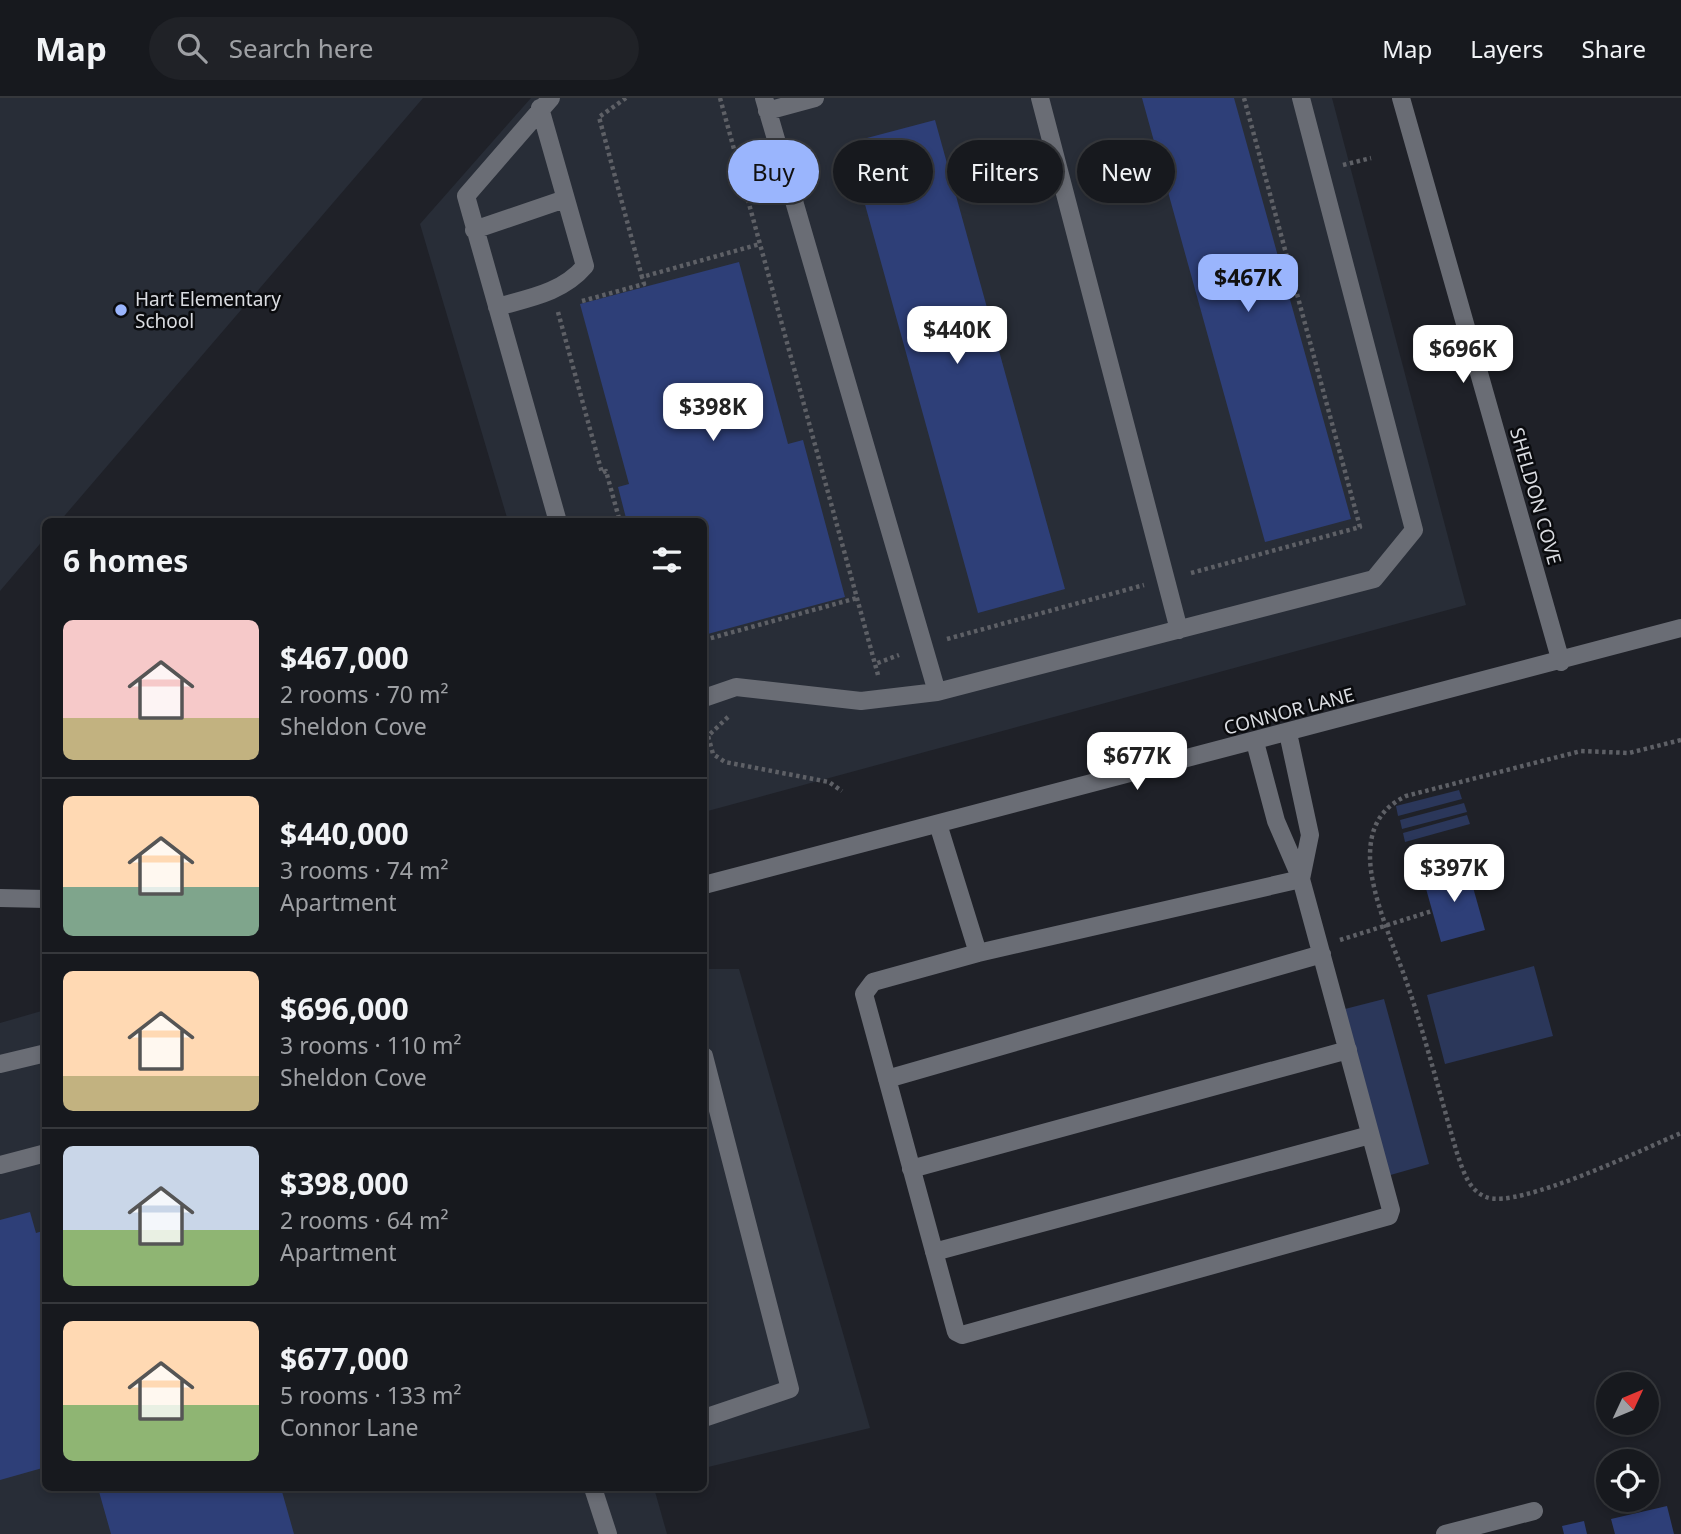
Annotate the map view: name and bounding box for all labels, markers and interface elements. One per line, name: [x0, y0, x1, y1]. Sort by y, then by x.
search box: [149, 17, 639, 80]
text: Map: [35, 26, 107, 71]
icon: search: [173, 29, 211, 67]
text: Search here: [229, 30, 373, 66]
text: Map: [1382, 32, 1432, 65]
text: Layers: [1470, 32, 1544, 65]
text: Share: [1582, 32, 1646, 65]
chip: Buy: [728, 140, 819, 203]
chip: Rent: [833, 140, 933, 203]
chip: Filters: [947, 140, 1063, 203]
chip: New: [1077, 140, 1175, 203]
pin: $467K: [1199, 254, 1297, 314]
text: $467K: [1214, 261, 1282, 293]
place label: Hart Elementary School: [135, 286, 281, 334]
marker: Hart Elementary School: [113, 302, 129, 318]
pin: $440K: [908, 306, 1006, 366]
text: $440K: [923, 313, 991, 345]
pin: $696K: [1414, 326, 1512, 385]
text: $696K: [1429, 332, 1497, 364]
pin: $398K: [664, 384, 762, 443]
text: $398K: [679, 390, 747, 422]
street label: SHELDON COVE: [1504, 424, 1568, 568]
text: 6 homes: [63, 540, 188, 581]
icon: filters: [648, 541, 686, 579]
text: $467,000: [280, 637, 409, 678]
icon: home: [119, 648, 203, 732]
text: 2 rooms · 70 m²: [280, 678, 449, 710]
street label: CONNOR LANE: [1221, 681, 1357, 741]
text: Sheldon Cove: [280, 710, 427, 742]
pin: $677K: [1088, 732, 1186, 792]
text: $677K: [1103, 739, 1171, 771]
text: $440,000: [280, 813, 409, 854]
icon: home: [119, 824, 203, 908]
pin: $397K: [1405, 844, 1503, 904]
text: $397K: [1420, 851, 1488, 883]
text: 3 rooms · 74 m²: [280, 854, 449, 886]
text: Apartment: [280, 886, 397, 918]
text: $696,000: [280, 988, 409, 1029]
icon: home: [119, 999, 203, 1083]
text: 3 rooms · 110 m²: [280, 1029, 462, 1061]
text: Sheldon Cove: [280, 1061, 427, 1093]
text: $398,000: [280, 1163, 409, 1204]
icon: home: [119, 1174, 203, 1258]
text: 2 rooms · 64 m²: [280, 1204, 449, 1236]
text: Apartment: [280, 1236, 397, 1268]
text: $677,000: [280, 1338, 409, 1379]
icon: home: [119, 1349, 203, 1433]
north arrow: [1596, 1372, 1659, 1435]
map controls: [1596, 1372, 1659, 1512]
text: 5 rooms · 133 m²: [280, 1379, 462, 1411]
text: Connor Lane: [280, 1411, 418, 1443]
button: locate: [1596, 1449, 1659, 1512]

